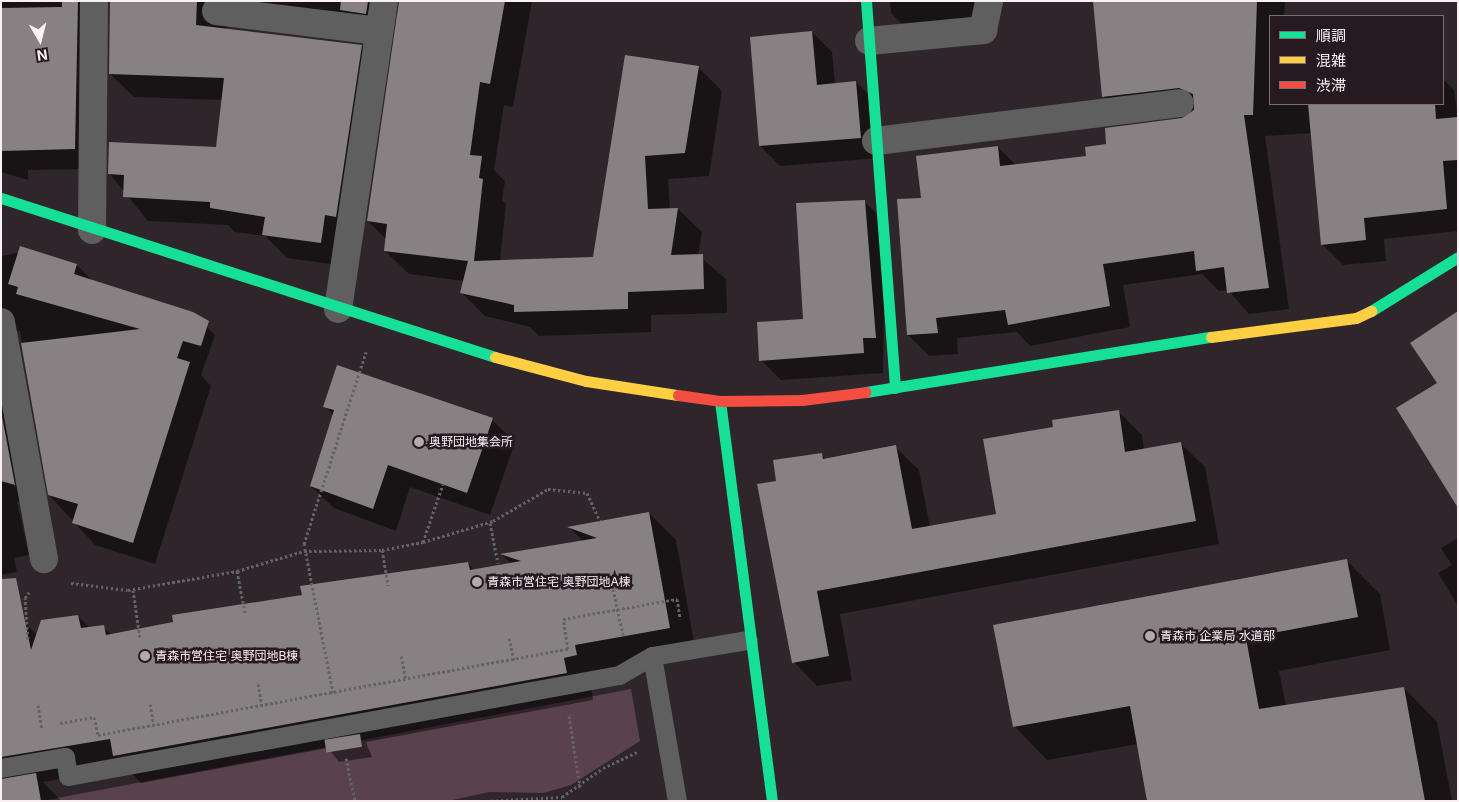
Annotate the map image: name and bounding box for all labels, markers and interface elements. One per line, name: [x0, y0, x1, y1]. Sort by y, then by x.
north arrow: [15, 15, 65, 65]
legend: [1269, 15, 1444, 105]
text: 順調: [1316, 26, 1346, 45]
text: N: [36, 46, 49, 65]
text: 混雑: [1316, 51, 1346, 70]
text: 渋滞: [1316, 76, 1346, 95]
place label: 奥野団地集会所: [429, 435, 513, 449]
marker: 奥野団地集会所: [413, 436, 425, 448]
place label: 青森市営住宅 奥野団地A棟: [487, 575, 631, 589]
marker: 青森市営住宅 奥野団地A棟: [471, 576, 483, 588]
place label: 青森市 企業局 水道部: [1160, 629, 1275, 643]
marker: 青森市 企業局 水道部: [1144, 630, 1156, 642]
place label: 青森市営住宅 奥野団地B棟: [155, 649, 298, 663]
marker: 青森市営住宅 奥野団地B棟: [139, 650, 151, 662]

